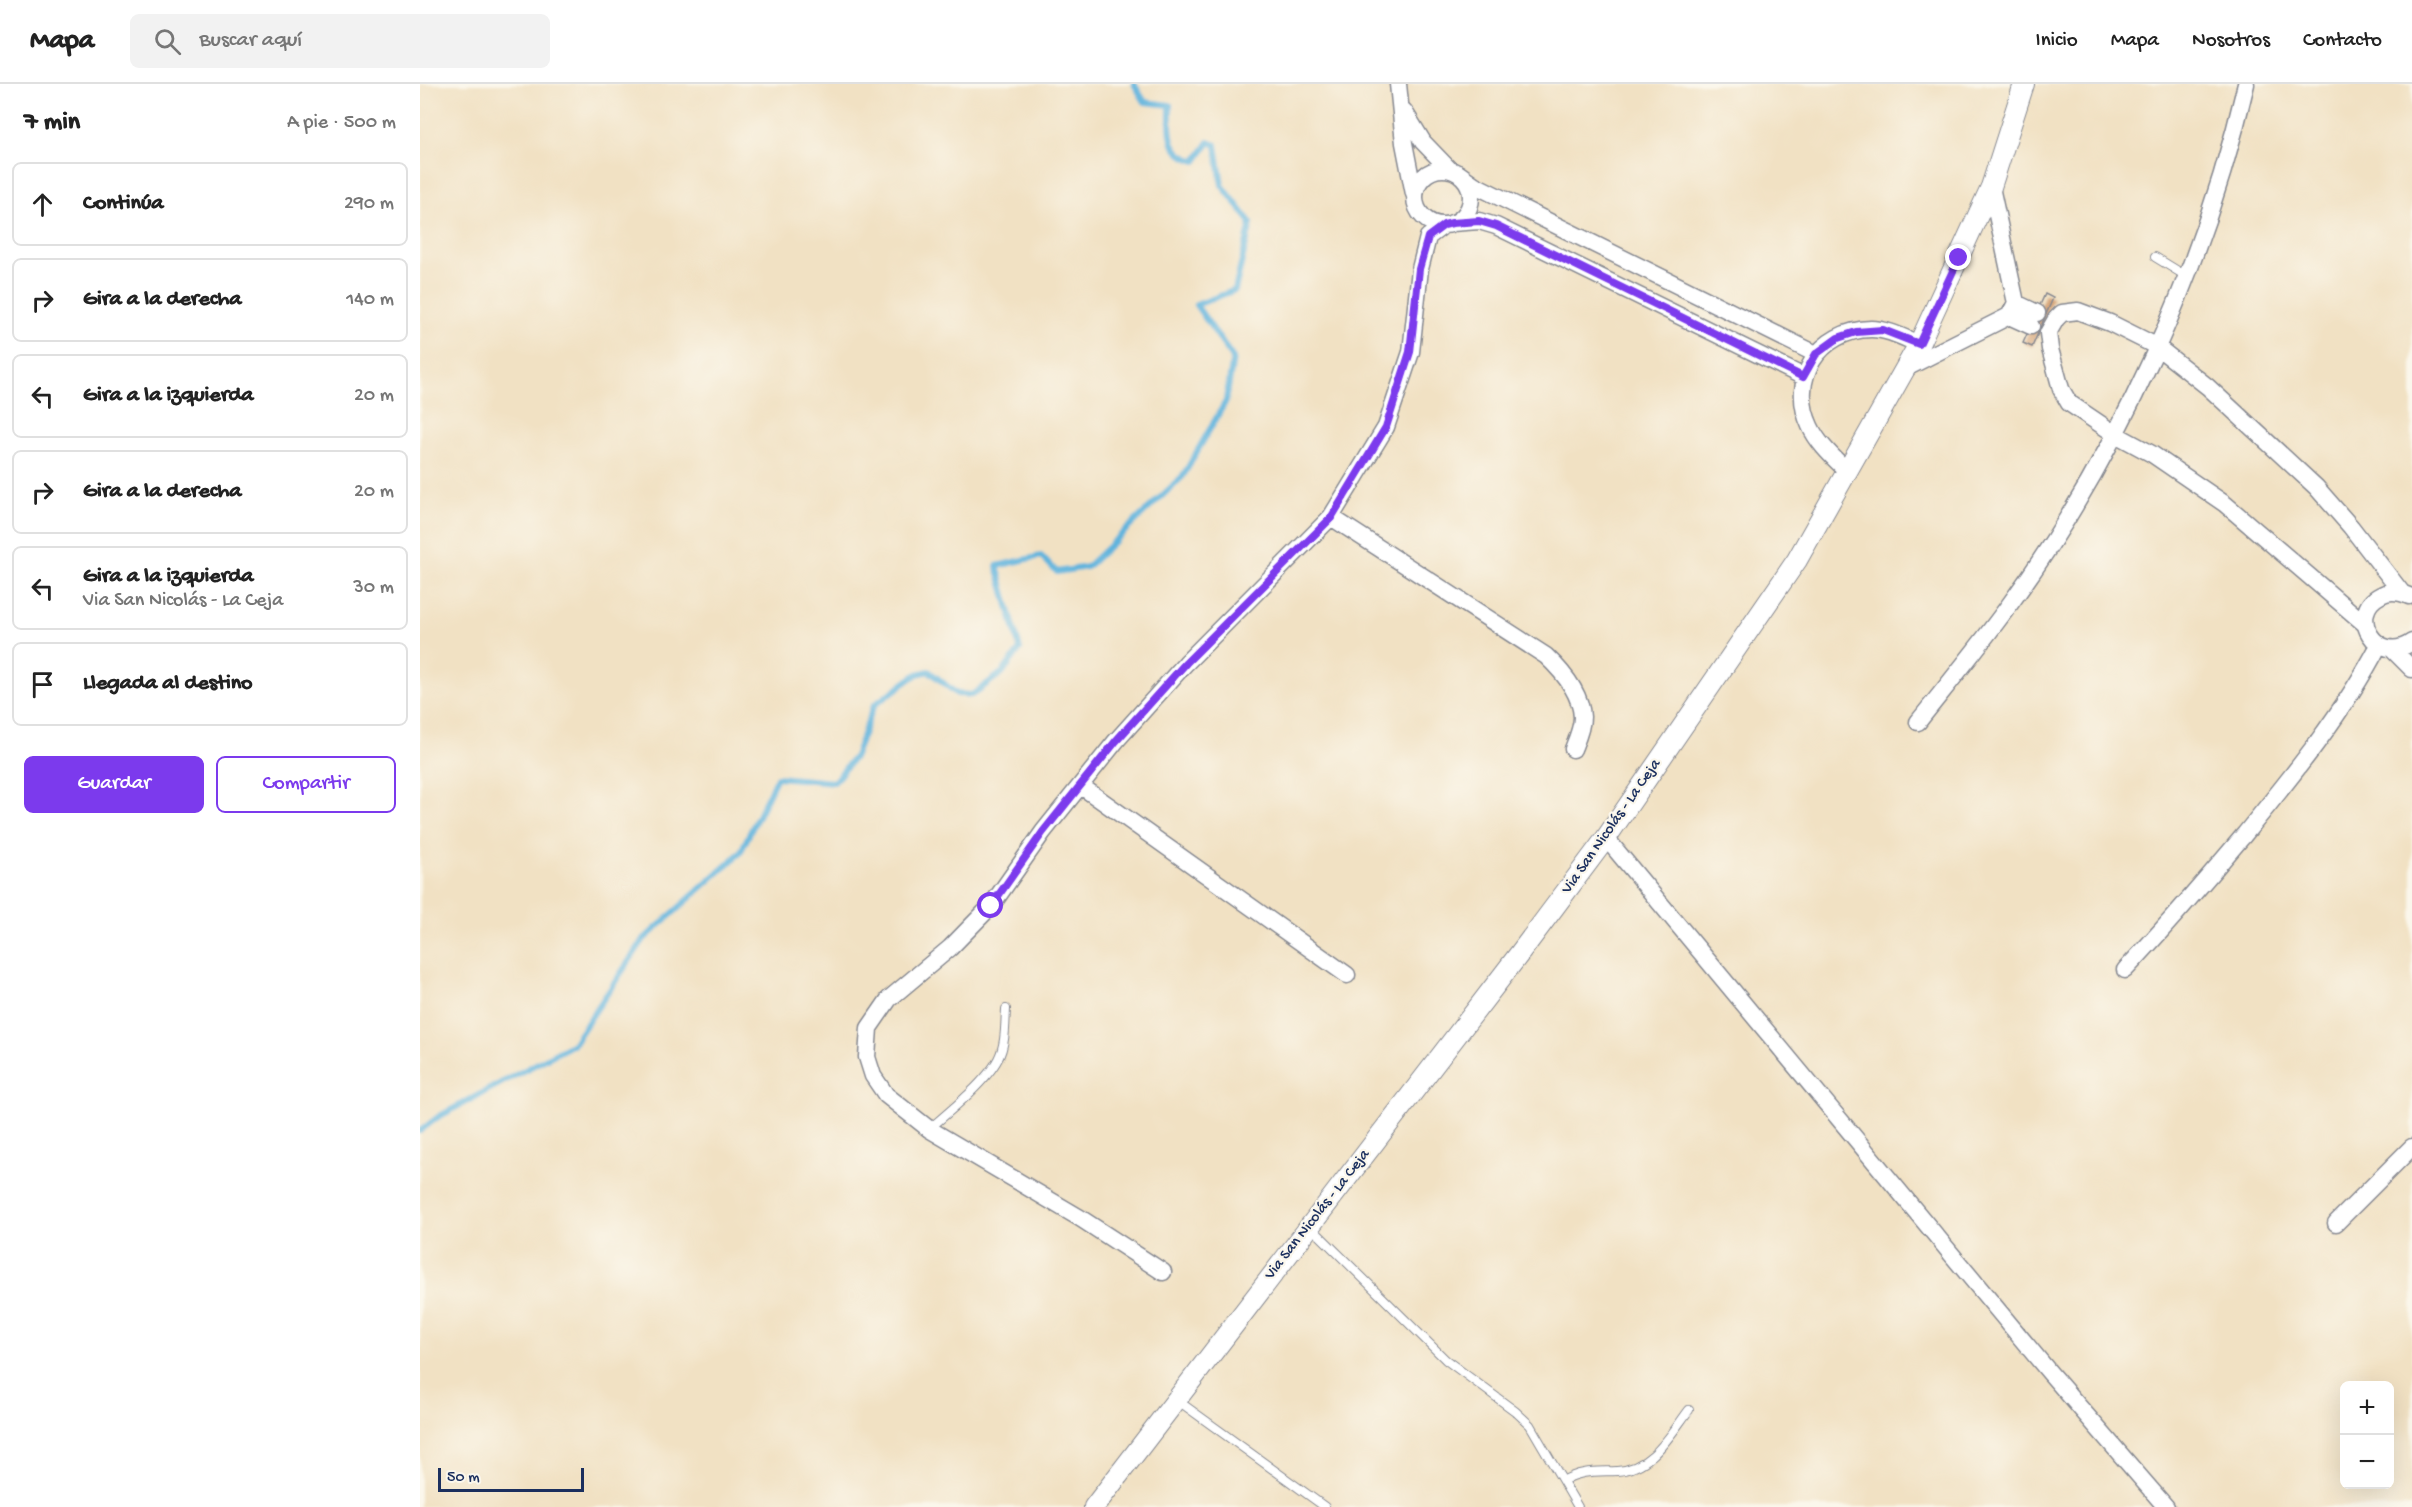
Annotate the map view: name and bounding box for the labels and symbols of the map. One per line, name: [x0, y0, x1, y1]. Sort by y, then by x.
route end: [1945, 244, 1971, 270]
street label: Via San Nicolás - La Ceja: [1558, 755, 1666, 899]
route start: [977, 892, 1003, 918]
street label: Via San Nicolás - La Ceja: [1261, 1145, 1376, 1285]
scale bar: [438, 1465, 584, 1492]

